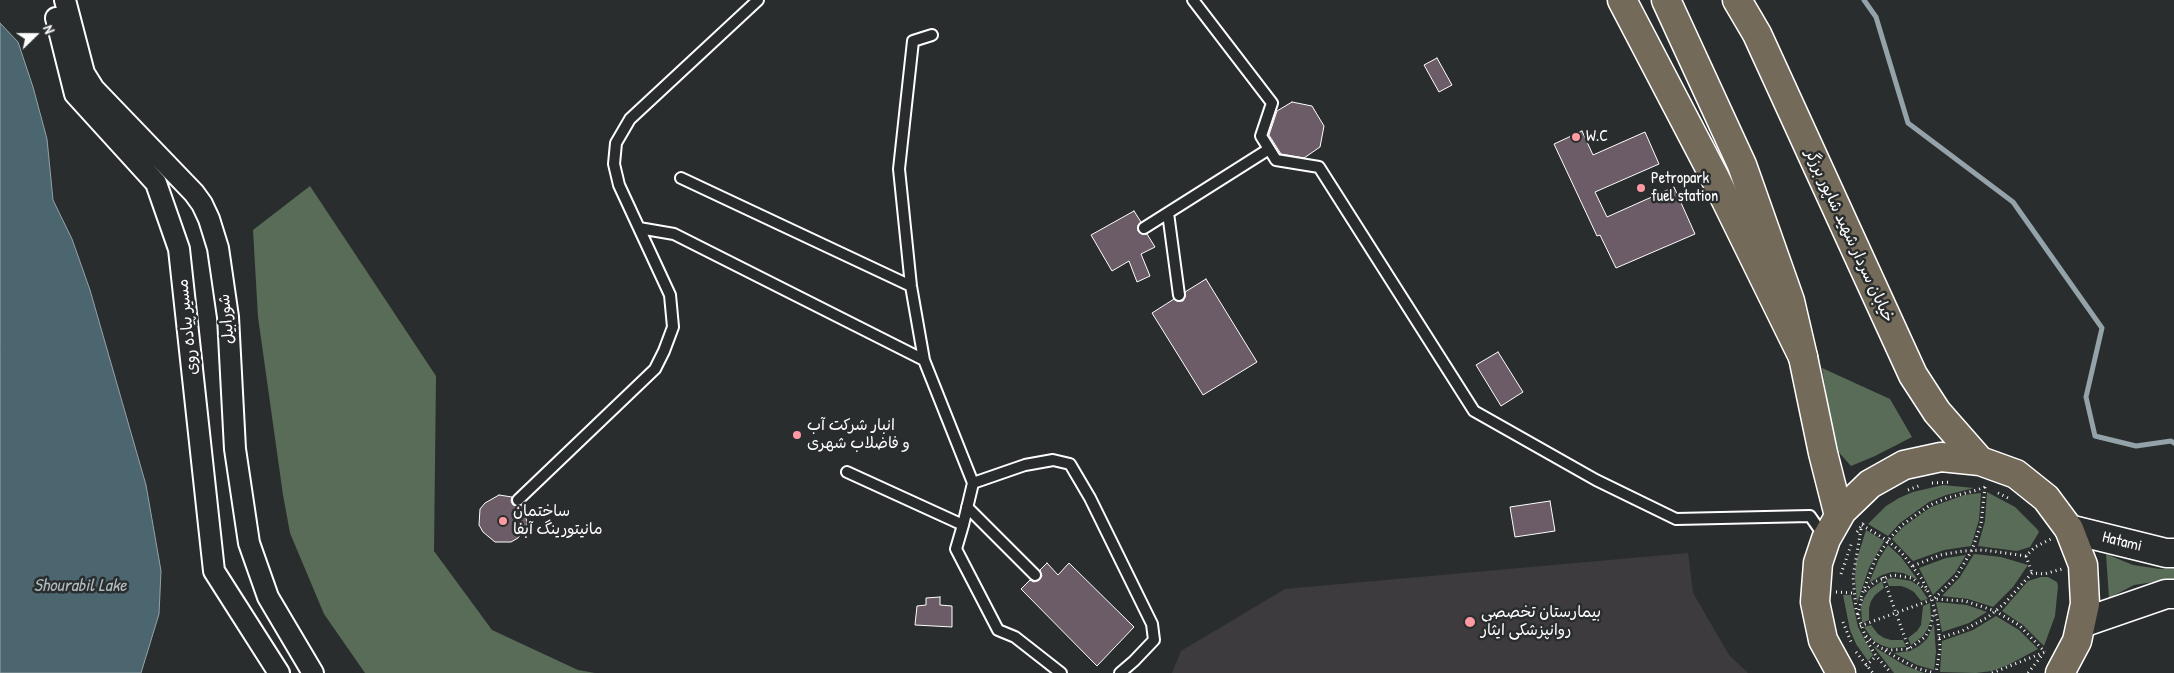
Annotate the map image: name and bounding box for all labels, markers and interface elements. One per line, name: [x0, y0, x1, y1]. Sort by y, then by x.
north arrow: [10, 10, 60, 60]
text: N: [39, 22, 60, 36]
place label: W.C: [1586, 127, 1608, 147]
marker: W.C: [1570, 131, 1582, 143]
street label: خیابان سردار شهید شاپور برزگر: [1800, 146, 1898, 326]
place label: Petropark fuel station: [1651, 169, 1718, 207]
marker: Petropark fuel station: [1635, 182, 1647, 194]
street label: مسیر پیاده روی: [173, 278, 203, 376]
street label: شورابیل: [215, 293, 239, 345]
place label: انبار شرکت آب و فاضلاب شهری: [807, 416, 910, 454]
marker: انبار شرکت آب و فاضلاب شهری: [791, 429, 803, 441]
place label: ساختمان مانیتورینگ آبفا: [513, 502, 603, 540]
marker: ساختمان مانیتورینگ آبفا: [497, 515, 509, 527]
street label: Hatami: [2100, 528, 2144, 556]
water label: Shourabil Lake: [33, 575, 127, 597]
place label: بیمارستان تخصصی روانپزشکی ایثار: [1481, 603, 1601, 641]
marker: بیمارستان تخصصی روانپزشکی ایثار: [1463, 615, 1477, 629]

